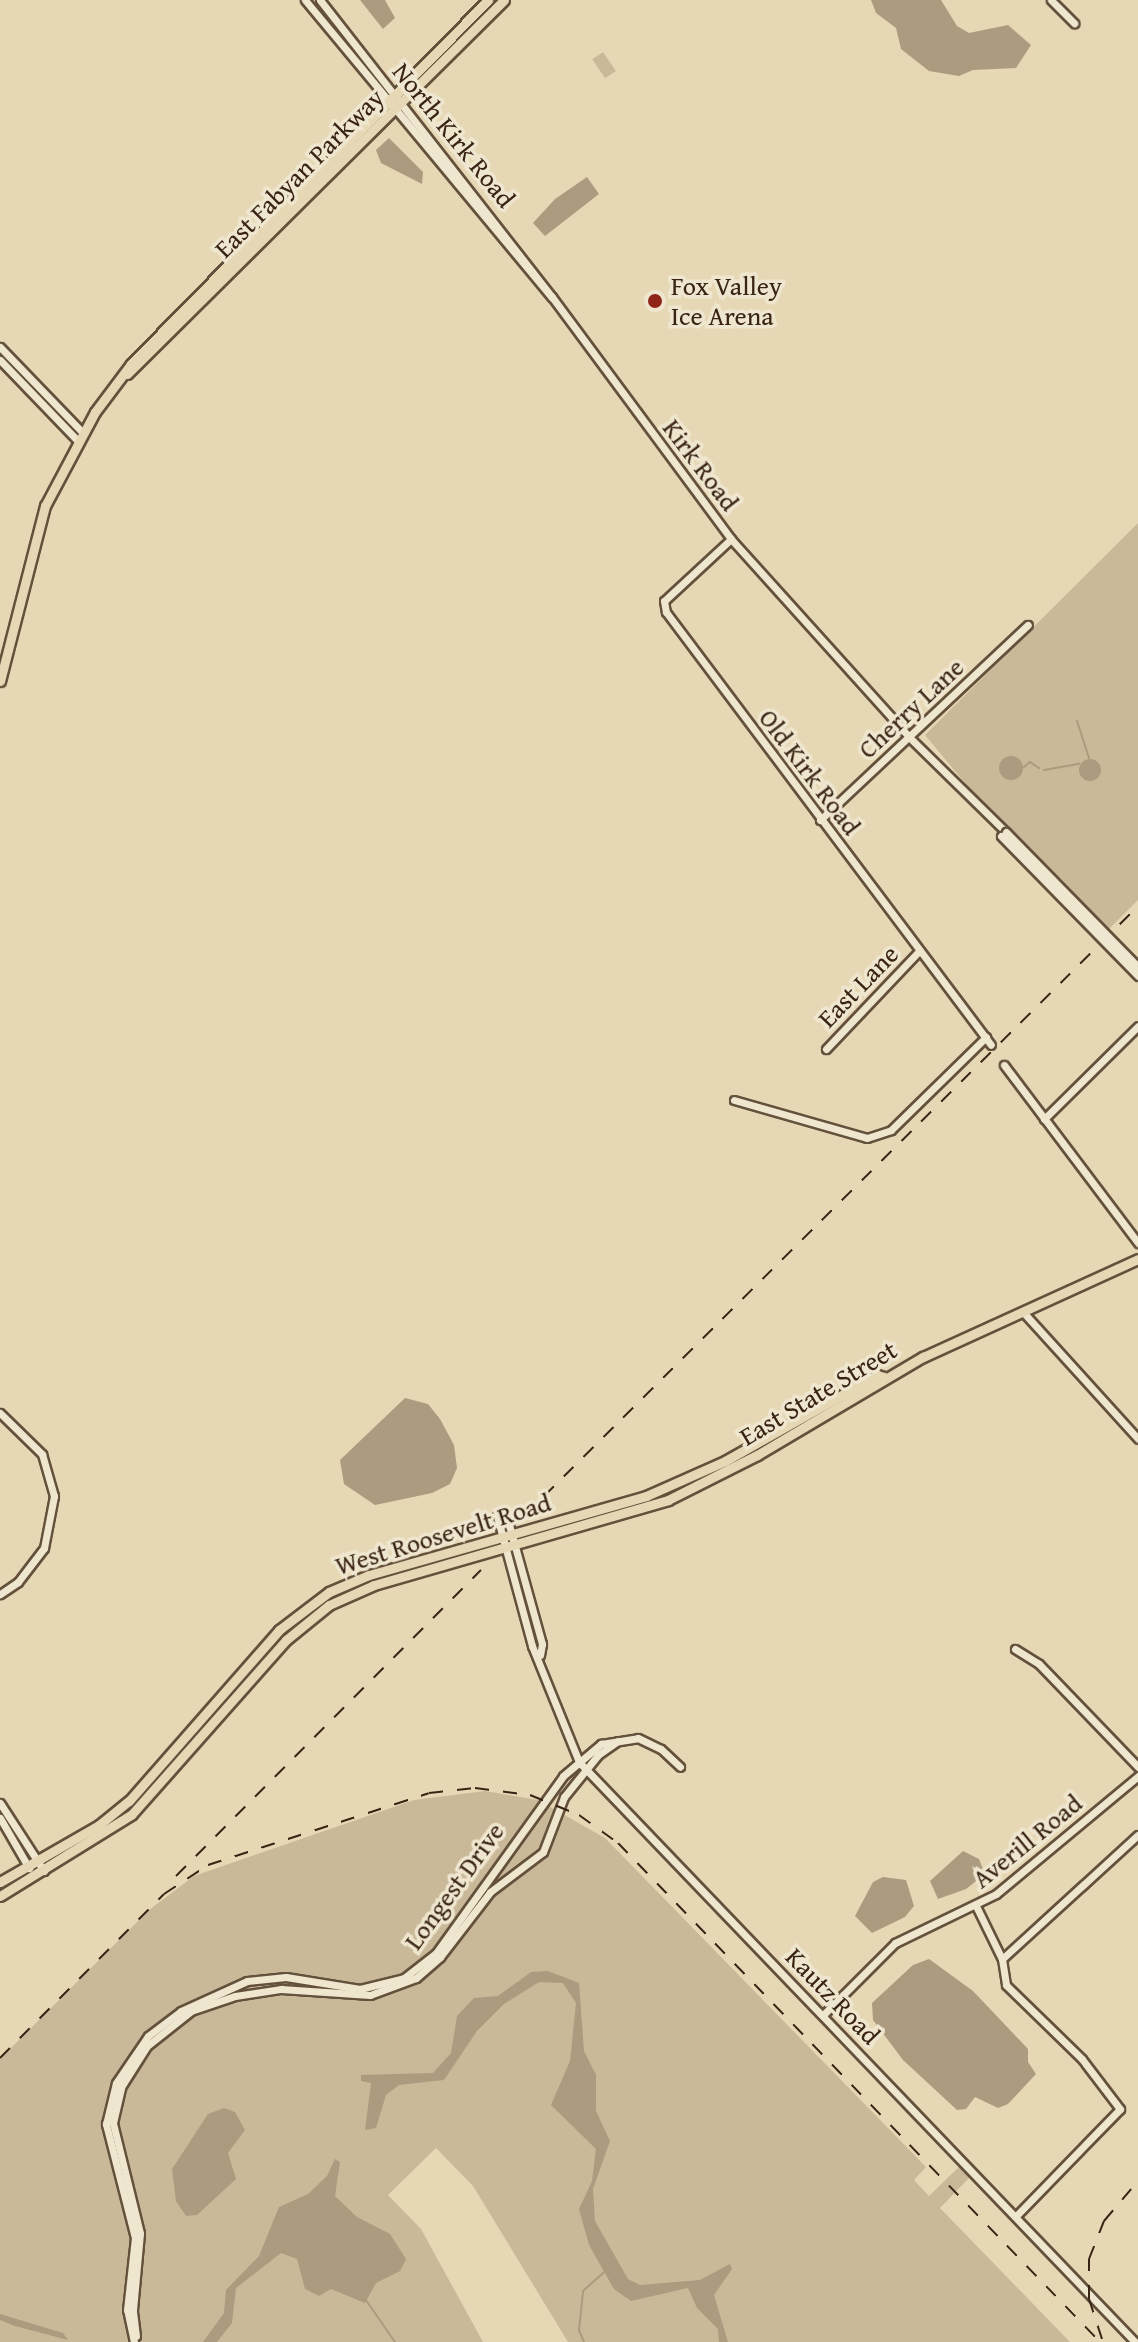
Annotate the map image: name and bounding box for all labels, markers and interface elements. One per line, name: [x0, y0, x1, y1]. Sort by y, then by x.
street label: North Kirk Road: [386, 56, 522, 214]
street label: East Fabyan Parkway: [208, 82, 390, 264]
place label: Fox Valley Ice Arena: [671, 270, 782, 332]
marker: Fox Valley Ice Arena: [646, 292, 664, 310]
street label: Kirk Road: [656, 413, 746, 517]
street label: Cherry Lane: [852, 651, 970, 765]
street label: Old Kirk Road: [753, 703, 867, 841]
street label: East Lane: [811, 938, 905, 1034]
street label: East State Street: [734, 1334, 902, 1452]
street label: West Roosevelt Road: [331, 1486, 555, 1582]
street label: Averill Road: [966, 1787, 1088, 1895]
street label: Longest Drive: [398, 1816, 510, 1956]
street label: Kautz Road: [779, 1941, 887, 2051]

